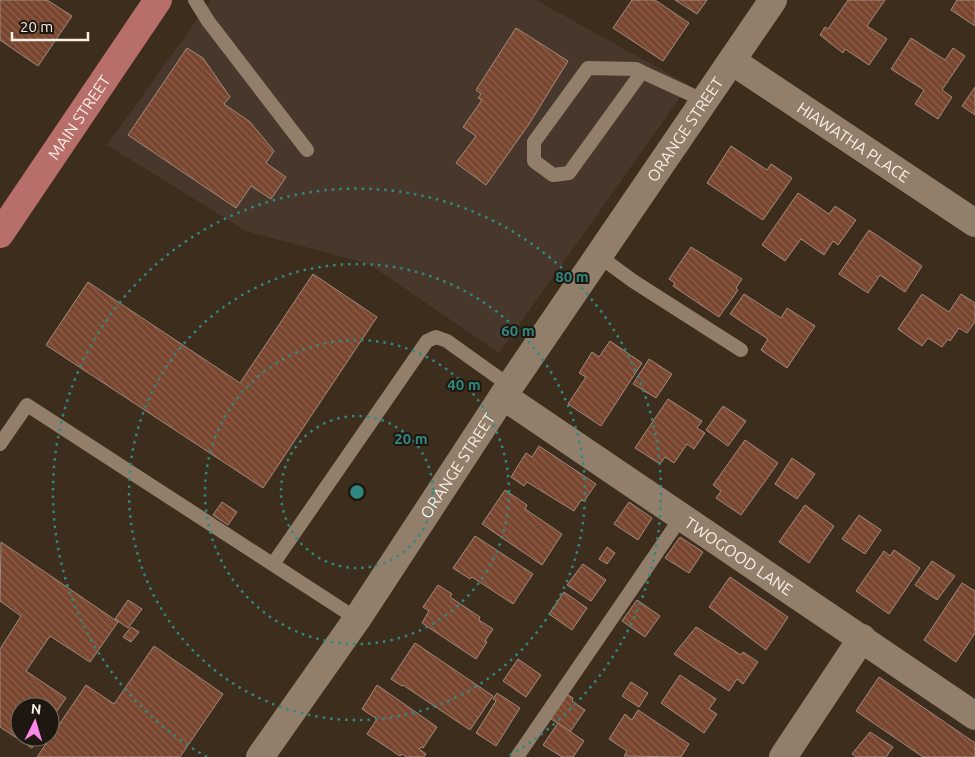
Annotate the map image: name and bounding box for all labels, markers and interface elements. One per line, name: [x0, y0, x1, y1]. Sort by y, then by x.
scale bar: [12, 10, 89, 42]
text: 20 m: [20, 18, 53, 35]
street label: MAIN STREET: [44, 72, 114, 163]
street label: ORANGE STREET: [643, 74, 727, 185]
street label: HIAWATHA PLACE: [794, 98, 913, 186]
text: 80 m: [555, 268, 589, 285]
text: 60 m: [501, 322, 535, 339]
text: 40 m: [447, 376, 481, 393]
street label: ORANGE STREET: [416, 410, 498, 522]
text: 20 m: [394, 430, 428, 447]
centre of rings: [348, 483, 366, 501]
street label: TWOGOOD LANE: [682, 513, 796, 599]
north arrow: [10, 697, 60, 747]
text: N: [30, 701, 42, 717]

